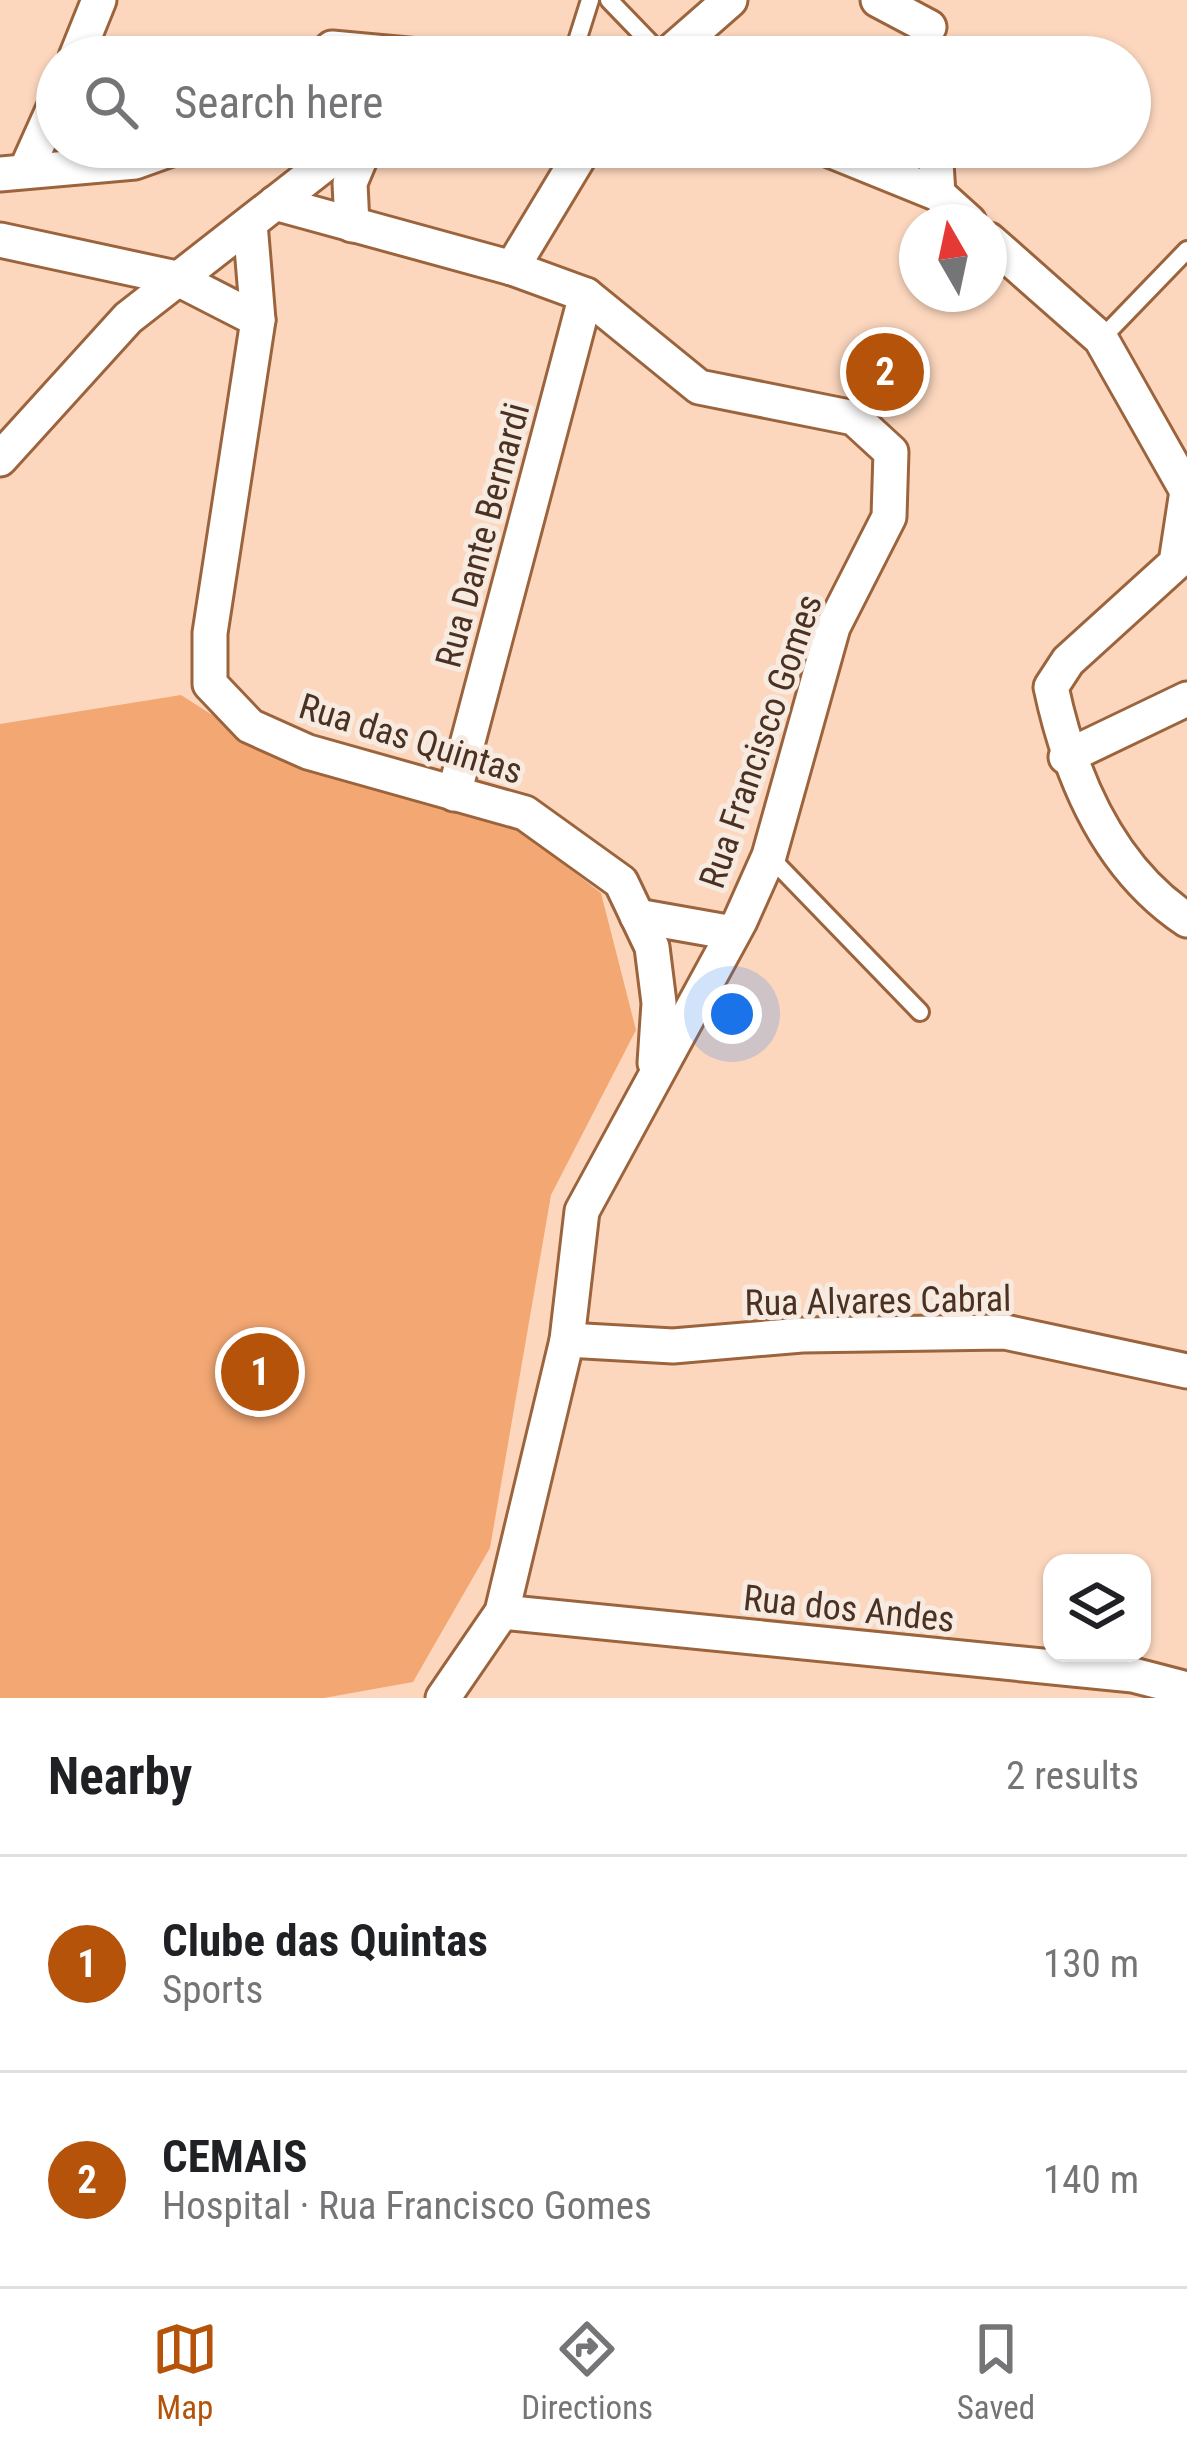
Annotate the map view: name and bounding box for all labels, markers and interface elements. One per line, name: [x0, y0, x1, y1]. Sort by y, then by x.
search box: [36, 36, 1151, 168]
icon: search: [78, 69, 144, 135]
text: Search here: [174, 76, 383, 129]
north arrow: [899, 204, 1007, 312]
pin: 2: [846, 327, 924, 417]
street label: Rua Dante Bernardi: [427, 398, 538, 672]
street label: Rua Francisco Gomes: [691, 589, 831, 894]
street label: Rua das Quintas: [294, 685, 527, 793]
your location: [702, 984, 762, 1044]
street label: Rua Alvares Cabral: [744, 1278, 1012, 1324]
pin: 1: [221, 1327, 299, 1417]
map controls: [1043, 1554, 1151, 1662]
button: layers: [1043, 1554, 1151, 1662]
street label: Rua dos Andes: [741, 1577, 957, 1641]
text: Nearby: [48, 1747, 192, 1806]
text: 2 results: [1006, 1753, 1139, 1799]
text: Clube das Quintas: [162, 1914, 488, 1967]
text: 1: [77, 1941, 97, 1987]
text: 130 m: [1043, 1941, 1139, 1987]
text: Sports: [162, 1967, 263, 2013]
text: CEMAIS: [162, 2130, 308, 2183]
text: 2: [77, 2157, 97, 2203]
text: 140 m: [1043, 2157, 1139, 2203]
text: Hospital · Rua Francisco Gomes: [162, 2183, 652, 2229]
tab: Map: [152, 2316, 218, 2427]
tab: Directions: [521, 2316, 653, 2427]
tab: Saved: [957, 2316, 1035, 2427]

